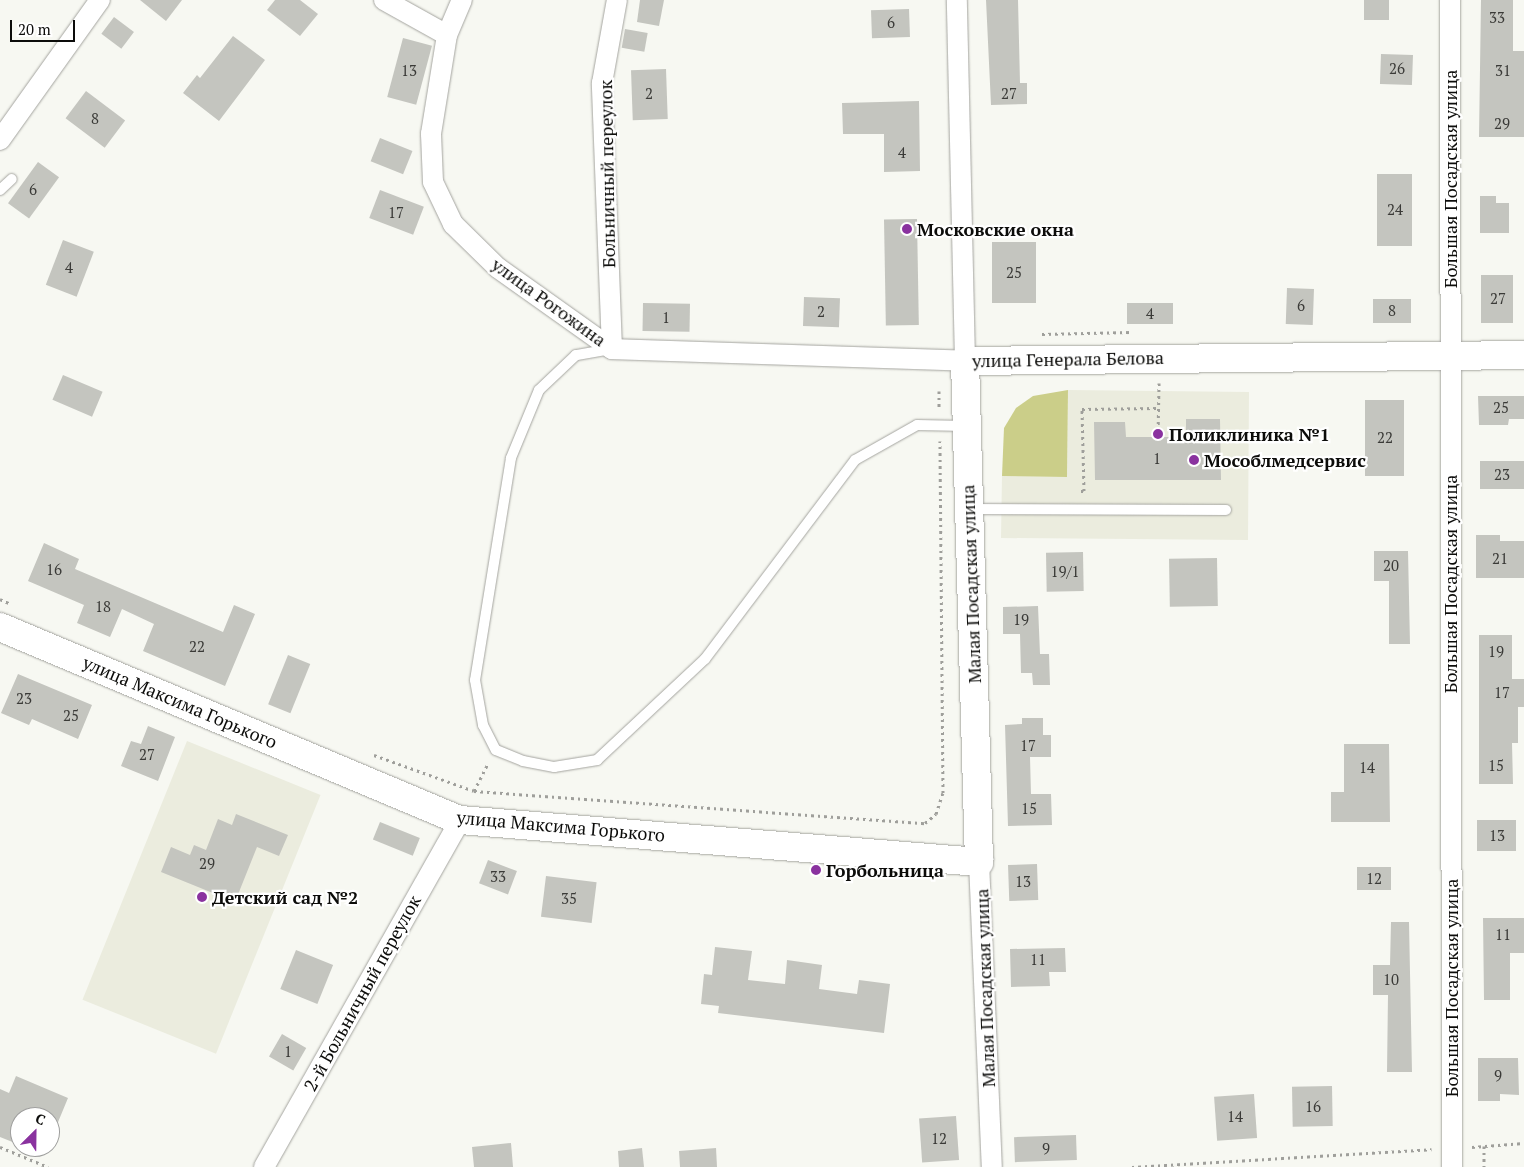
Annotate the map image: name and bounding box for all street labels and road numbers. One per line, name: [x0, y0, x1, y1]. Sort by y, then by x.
street label: Большая Посадская улица: [1439, 70, 1461, 288]
street label: Больничный переулок: [595, 80, 619, 268]
street label: улица Рогожина: [488, 253, 610, 351]
street label: улица Генерала Белова: [972, 347, 1164, 371]
street label: Большая Посадская улица: [1439, 475, 1461, 693]
street label: Малая Посадская улица: [957, 484, 985, 684]
street label: улица Максима Горького: [80, 651, 280, 753]
street label: улица Максима Горького: [456, 806, 666, 846]
street label: Большая Посадская улица: [1440, 879, 1462, 1097]
street label: Малая Посадская улица: [971, 888, 999, 1088]
street label: 2-й Больничный переулок: [299, 891, 425, 1095]

